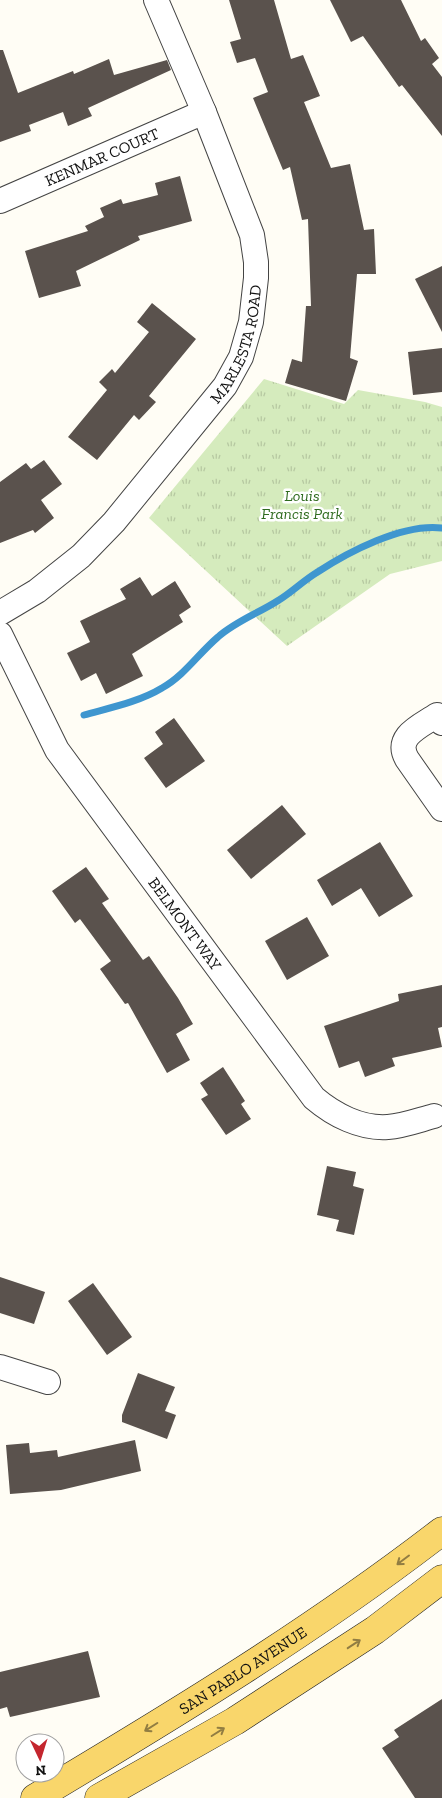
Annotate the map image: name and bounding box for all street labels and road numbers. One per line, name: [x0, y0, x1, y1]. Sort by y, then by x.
street label: KENMAR COURT: [42, 124, 162, 190]
street label: MARLESTA ROAD: [206, 284, 265, 407]
street label: BELMONT WAY: [144, 874, 225, 974]
street label: SAN PABLO AVENUE: [176, 1622, 310, 1718]

